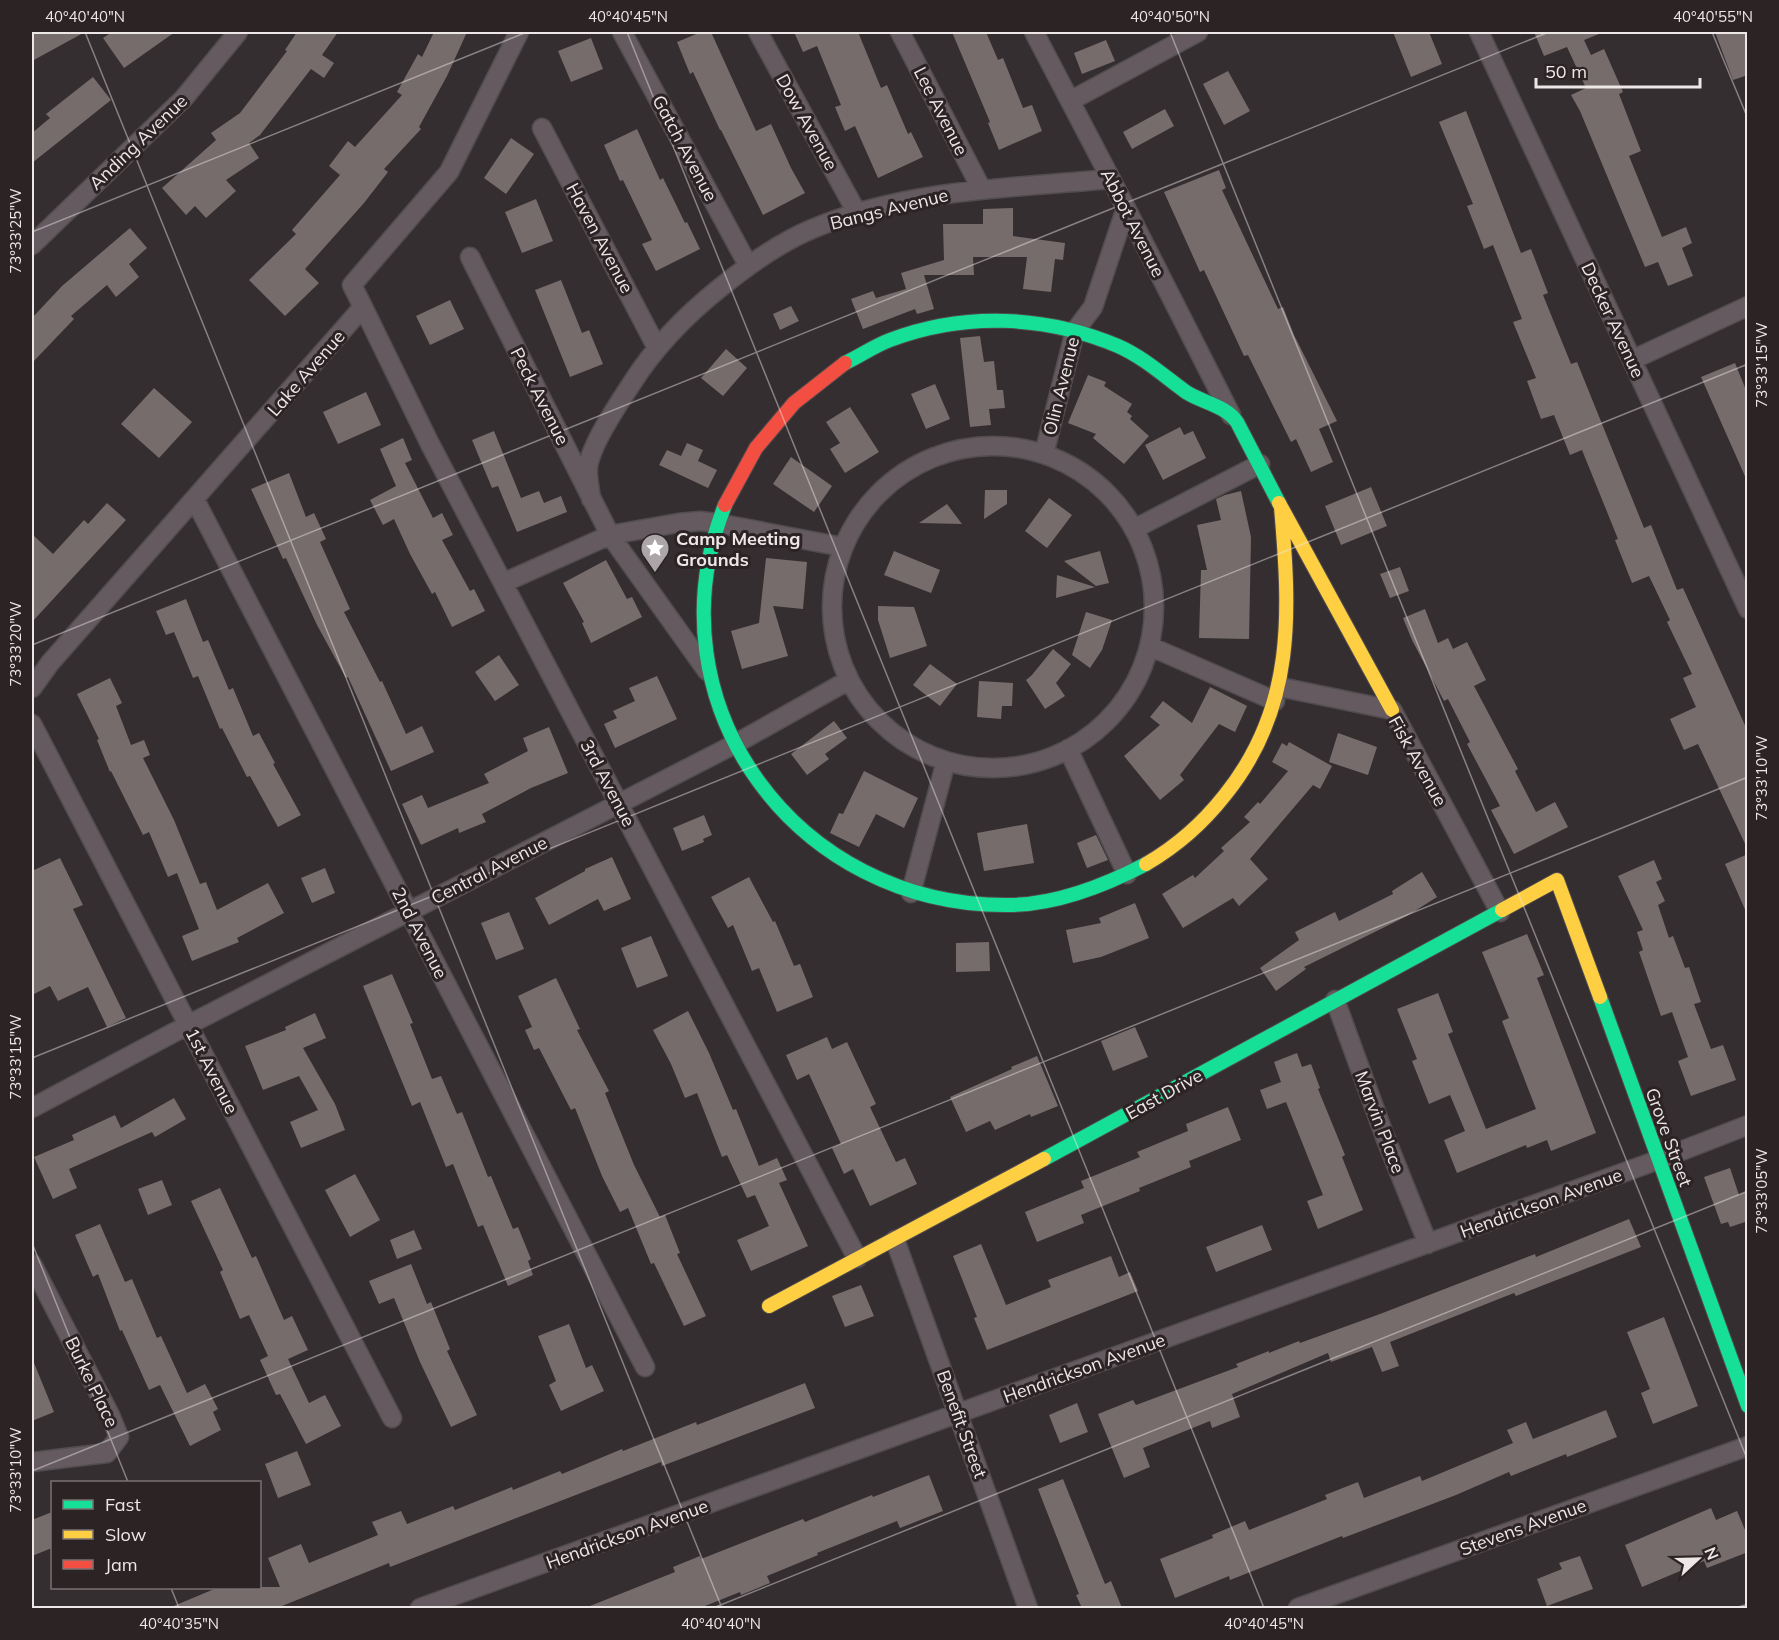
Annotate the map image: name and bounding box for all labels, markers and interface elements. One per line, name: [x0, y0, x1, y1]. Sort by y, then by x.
text: 40°40'40"N: [45, 7, 125, 26]
text: 40°40'45"N: [588, 7, 668, 26]
text: 40°40'50"N: [1130, 7, 1210, 26]
text: 40°40'55"N: [1673, 7, 1753, 26]
scale bar: [1536, 51, 1700, 89]
text: 50 m: [1545, 60, 1587, 83]
street label: Lee Avenue: [909, 63, 973, 159]
street label: Dow Avenue: [771, 70, 843, 174]
street label: Anding Avenue: [84, 89, 192, 195]
street label: Gatch Avenue: [647, 91, 723, 205]
street label: Abbot Avenue: [1096, 165, 1170, 281]
street label: Haven Avenue: [561, 179, 639, 297]
street label: Bangs Avenue: [828, 183, 950, 235]
text: 73°33'25"W: [6, 188, 25, 274]
street label: Decker Avenue: [1576, 259, 1650, 381]
text: 73°33'15"W: [1752, 322, 1771, 408]
street label: Lake Avenue: [262, 325, 350, 421]
street label: Olin Avenue: [1038, 334, 1084, 438]
street label: Peck Avenue: [506, 343, 574, 449]
place label: Camp Meeting Grounds: [676, 527, 800, 571]
place icon: Camp Meeting Grounds: [639, 532, 671, 574]
text: 73°33'20"W: [6, 601, 25, 687]
street label: Fisk Avenue: [1384, 712, 1452, 810]
street label: 3rd Avenue: [575, 735, 641, 831]
text: 73°33'10"W: [1752, 735, 1771, 821]
street label: Central Avenue: [427, 831, 551, 909]
street label: 2nd Avenue: [387, 883, 453, 983]
text: 73°33'15"W: [6, 1014, 25, 1100]
street label: 1st Avenue: [181, 1024, 243, 1118]
street label: East Drive: [1121, 1063, 1207, 1125]
street label: Marvin Place: [1350, 1068, 1410, 1176]
street label: Grove Street: [1641, 1084, 1697, 1190]
text: 73°33'05"W: [1752, 1148, 1771, 1234]
street label: Hendrickson Avenue: [1457, 1163, 1625, 1243]
street label: Hendrickson Avenue: [1000, 1328, 1168, 1408]
street label: Burke Place: [60, 1333, 124, 1431]
street label: Benefit Street: [932, 1367, 992, 1481]
text: 73°33'10"W: [6, 1427, 25, 1513]
legend: [51, 1481, 261, 1589]
text: Fast: [105, 1493, 141, 1516]
street label: Stevens Avenue: [1456, 1493, 1590, 1561]
street label: Hendrickson Avenue: [543, 1494, 711, 1574]
text: Slow: [105, 1523, 147, 1546]
north arrow: [1668, 1529, 1728, 1589]
text: N: [1700, 1544, 1723, 1563]
text: Jam: [105, 1553, 138, 1576]
text: 40°40'35"N: [139, 1614, 219, 1633]
text: 40°40'40"N: [681, 1614, 761, 1633]
text: 40°40'45"N: [1224, 1614, 1304, 1633]

